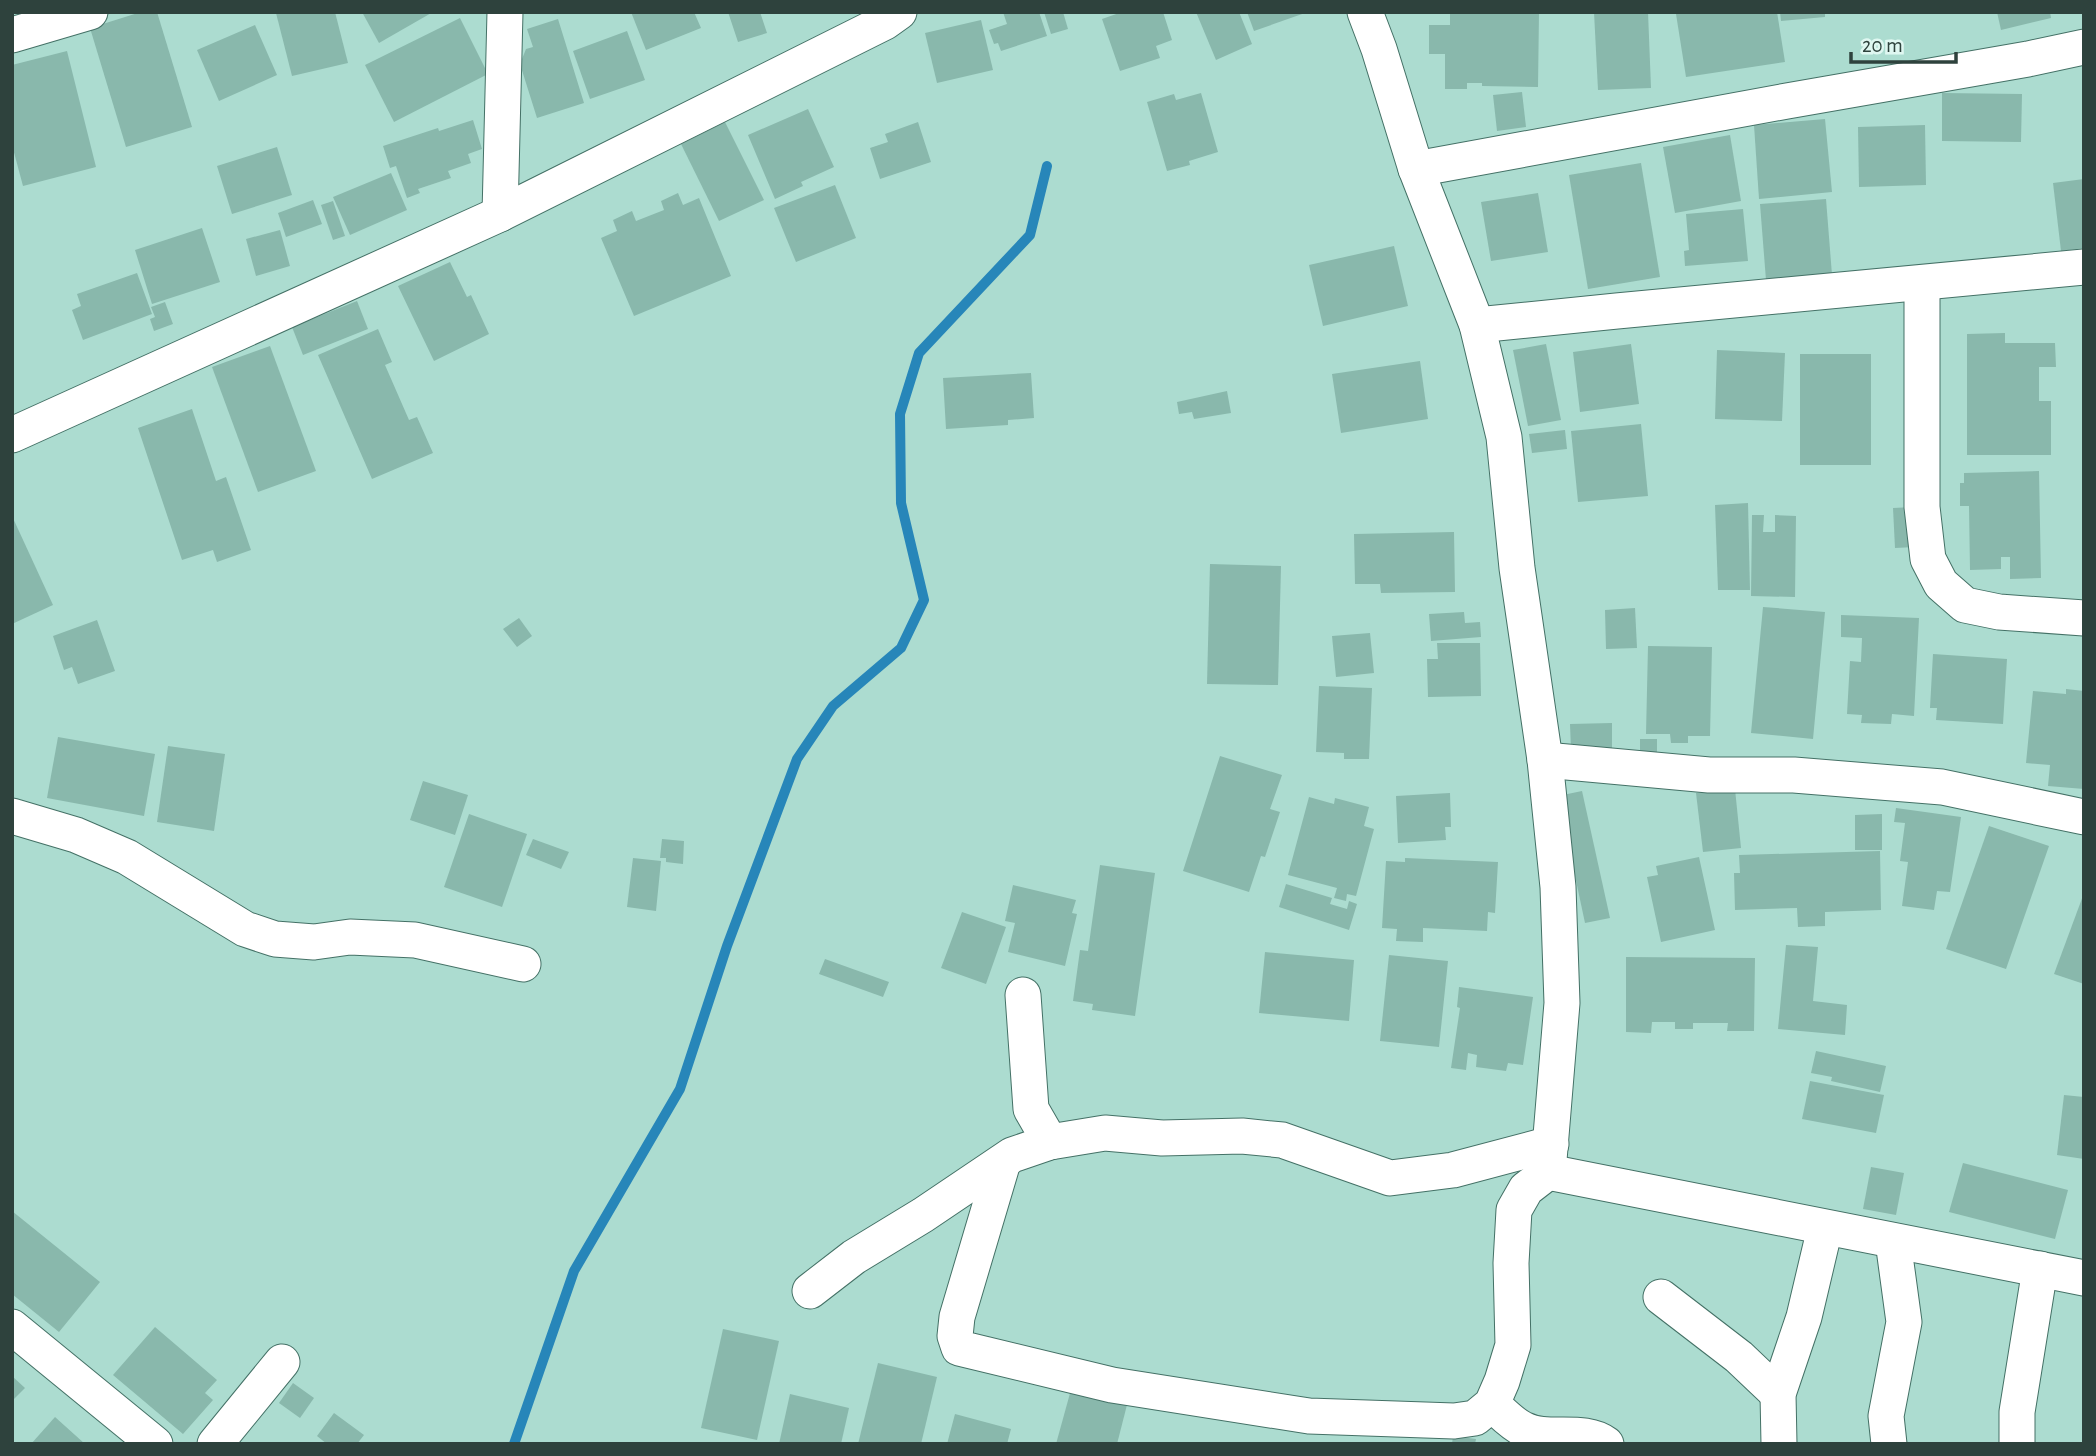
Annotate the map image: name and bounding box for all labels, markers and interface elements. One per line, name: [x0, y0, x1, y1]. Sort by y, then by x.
scale bar: [1851, 21, 1956, 65]
text: 20 m: [1862, 35, 1903, 56]

